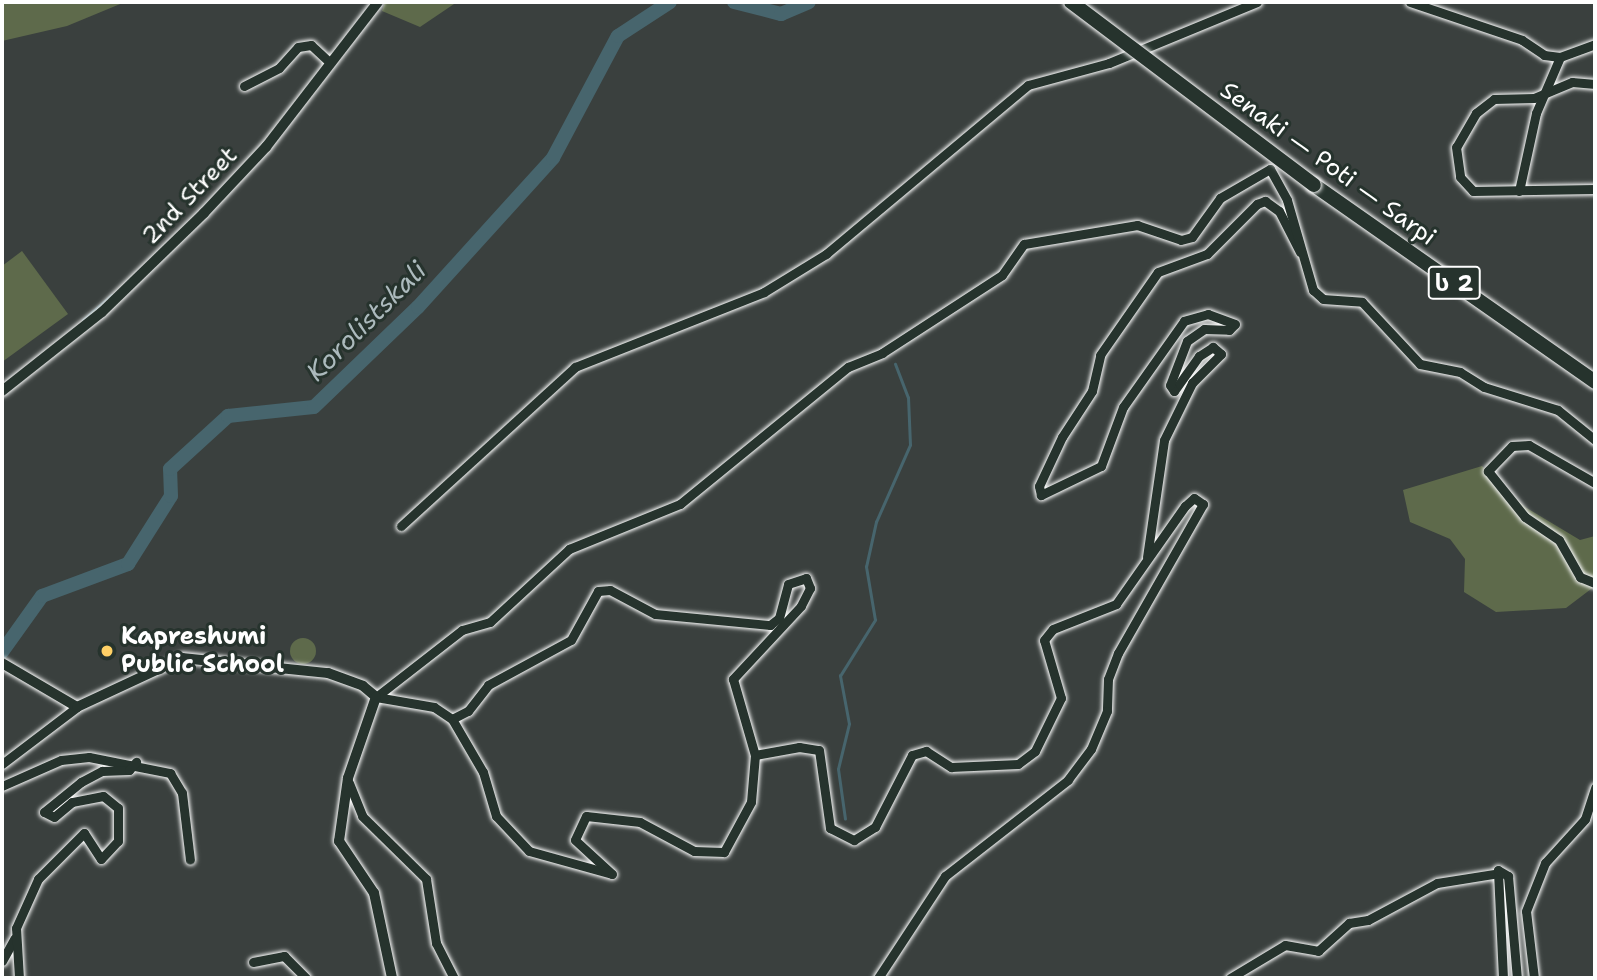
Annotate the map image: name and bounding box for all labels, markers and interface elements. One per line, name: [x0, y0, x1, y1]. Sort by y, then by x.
street label: Senaki — Poti — Sarpi: [1215, 76, 1441, 252]
street label: 2nd Street: [136, 141, 244, 251]
water label: Korolistskali: [300, 255, 432, 387]
road number: ს 2: [1426, 264, 1482, 302]
place label: Kapreshumi Public School: [121, 623, 284, 679]
marker: Kapreshumi Public School: [99, 643, 115, 659]

